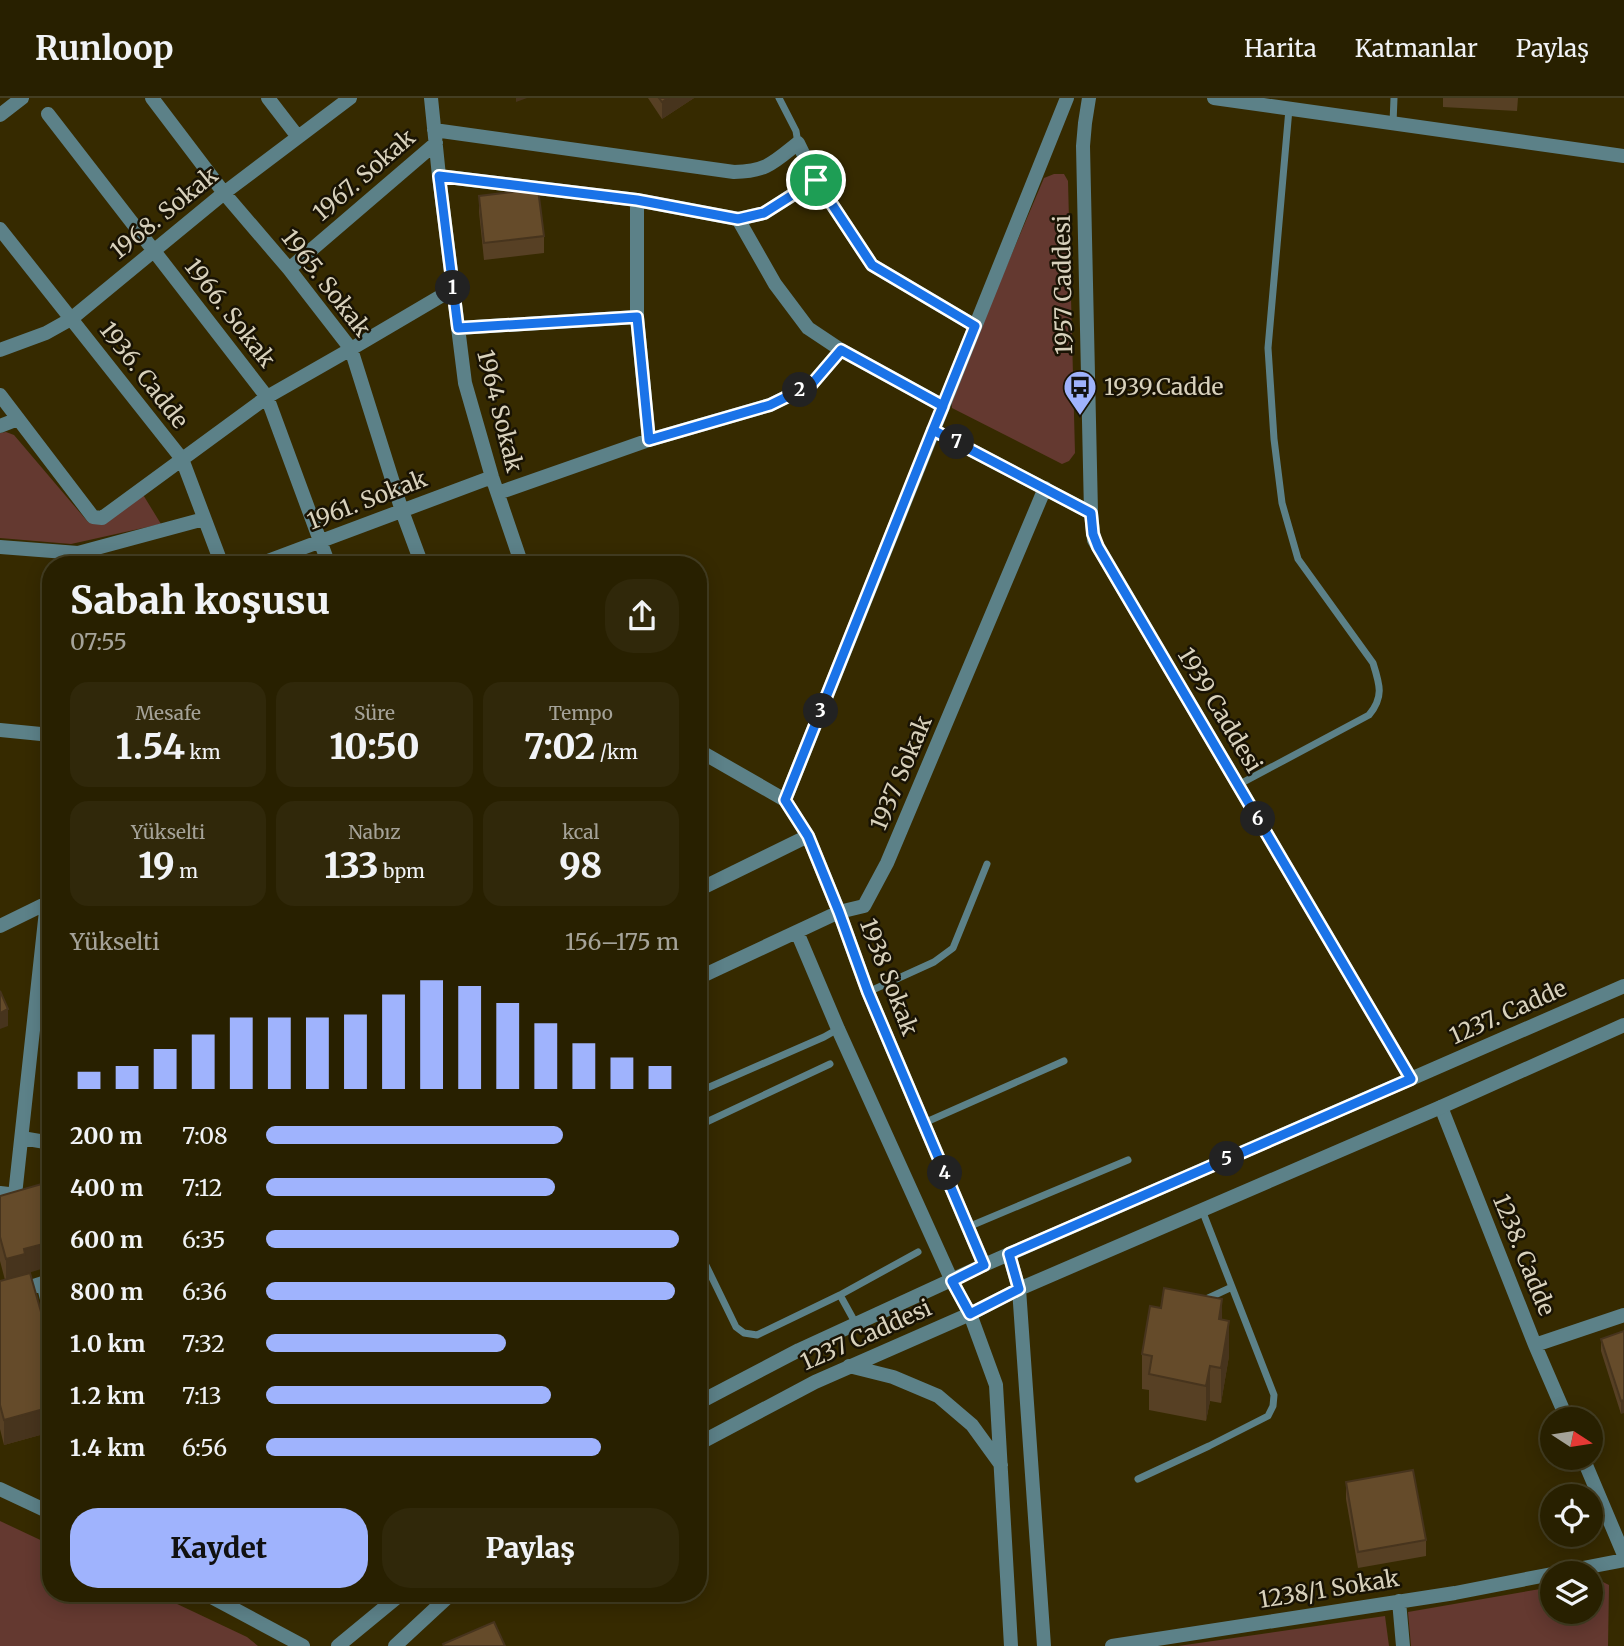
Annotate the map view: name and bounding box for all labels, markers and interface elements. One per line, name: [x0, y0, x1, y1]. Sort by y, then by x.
text: Runloop: [35, 28, 174, 69]
text: Harita: [1244, 33, 1317, 64]
text: Katmanlar: [1355, 33, 1478, 64]
text: Paylaş: [1516, 33, 1589, 64]
street label: 1967. Sokak: [307, 122, 421, 227]
pin: [786, 150, 846, 210]
street label: 1968. Sokak: [104, 160, 224, 265]
icon: arrive: [797, 161, 835, 199]
street label: 1957 Caddesi: [1047, 215, 1078, 355]
street label: 1965. Sokak: [275, 223, 378, 342]
street label: 1966. Sokak: [179, 252, 282, 373]
pin: 1: [435, 270, 470, 306]
text: 1: [448, 275, 457, 299]
street label: 1936. Cadde: [94, 315, 195, 434]
street label: 1964 Sokak: [471, 347, 530, 476]
bus stop icon: 1939.Cadde: [1061, 368, 1099, 417]
pin: 2: [782, 372, 818, 408]
place label: 1939.Cadde: [1104, 372, 1224, 401]
text: 2: [794, 377, 805, 401]
pin: 7: [940, 424, 974, 460]
text: 7: [951, 429, 962, 453]
street label: 1961. Sokak: [303, 463, 431, 536]
text: Sabah koşusu: [70, 577, 330, 624]
button: share: [605, 579, 679, 653]
text: 07:55: [70, 627, 127, 656]
street label: 1939 Caddesi: [1172, 642, 1269, 777]
pin: 3: [804, 694, 838, 728]
text: 3: [815, 698, 826, 722]
text: Mesafe: [135, 701, 201, 725]
text: Süre: [354, 701, 395, 725]
text: Tempo: [549, 701, 613, 725]
street label: 1937 Sokak: [863, 711, 938, 834]
text: 1.54: [116, 725, 185, 769]
text: 10:50: [329, 725, 420, 769]
text: 7:02: [524, 725, 595, 769]
text: km: [185, 740, 221, 764]
text: /km: [595, 740, 638, 764]
pin: 6: [1240, 802, 1276, 836]
text: 6: [1252, 806, 1263, 830]
text: Yükselti: [131, 820, 205, 844]
text: Nabız: [348, 820, 401, 844]
text: kcal: [562, 820, 600, 844]
text: 19: [138, 844, 175, 888]
text: 133: [324, 844, 379, 888]
text: 98: [559, 844, 602, 888]
text: m: [175, 859, 198, 883]
text: bpm: [379, 859, 425, 883]
street label: 1938 Sokak: [854, 914, 925, 1040]
text: Yükselti: [70, 927, 160, 956]
text: 156–175 m: [565, 927, 679, 956]
street label: 1237. Cadde: [1445, 973, 1571, 1050]
text: 200 m: [70, 1121, 142, 1150]
text: 7:08: [182, 1121, 228, 1150]
pin: 5: [1210, 1142, 1244, 1176]
text: 5: [1221, 1146, 1232, 1170]
pin: 4: [928, 1156, 962, 1190]
text: 4: [938, 1160, 951, 1184]
text: 400 m: [70, 1173, 144, 1202]
text: 7:12: [182, 1173, 223, 1202]
street label: 1238. Cadde: [1487, 1190, 1562, 1320]
text: 600 m: [70, 1225, 143, 1254]
text: 6:35: [182, 1225, 225, 1254]
text: 800 m: [70, 1277, 143, 1306]
text: 6:36: [182, 1277, 227, 1306]
street label: 1237 Caddesi: [796, 1293, 936, 1376]
text: 1.0 km: [70, 1329, 145, 1358]
text: 7:32: [182, 1329, 225, 1358]
text: 1.2 km: [70, 1381, 145, 1410]
text: 7:13: [182, 1381, 222, 1410]
north arrow: [1540, 1407, 1603, 1470]
map controls: [1540, 1407, 1603, 1624]
text: 1.4 km: [70, 1433, 145, 1462]
text: 6:56: [182, 1433, 227, 1462]
button: locate: [1540, 1484, 1603, 1547]
button: Kaydet: [70, 1508, 368, 1588]
button: Paylaş: [382, 1508, 679, 1588]
button: layers: [1540, 1561, 1603, 1624]
street label: 1238/1 Sokak: [1257, 1563, 1402, 1614]

